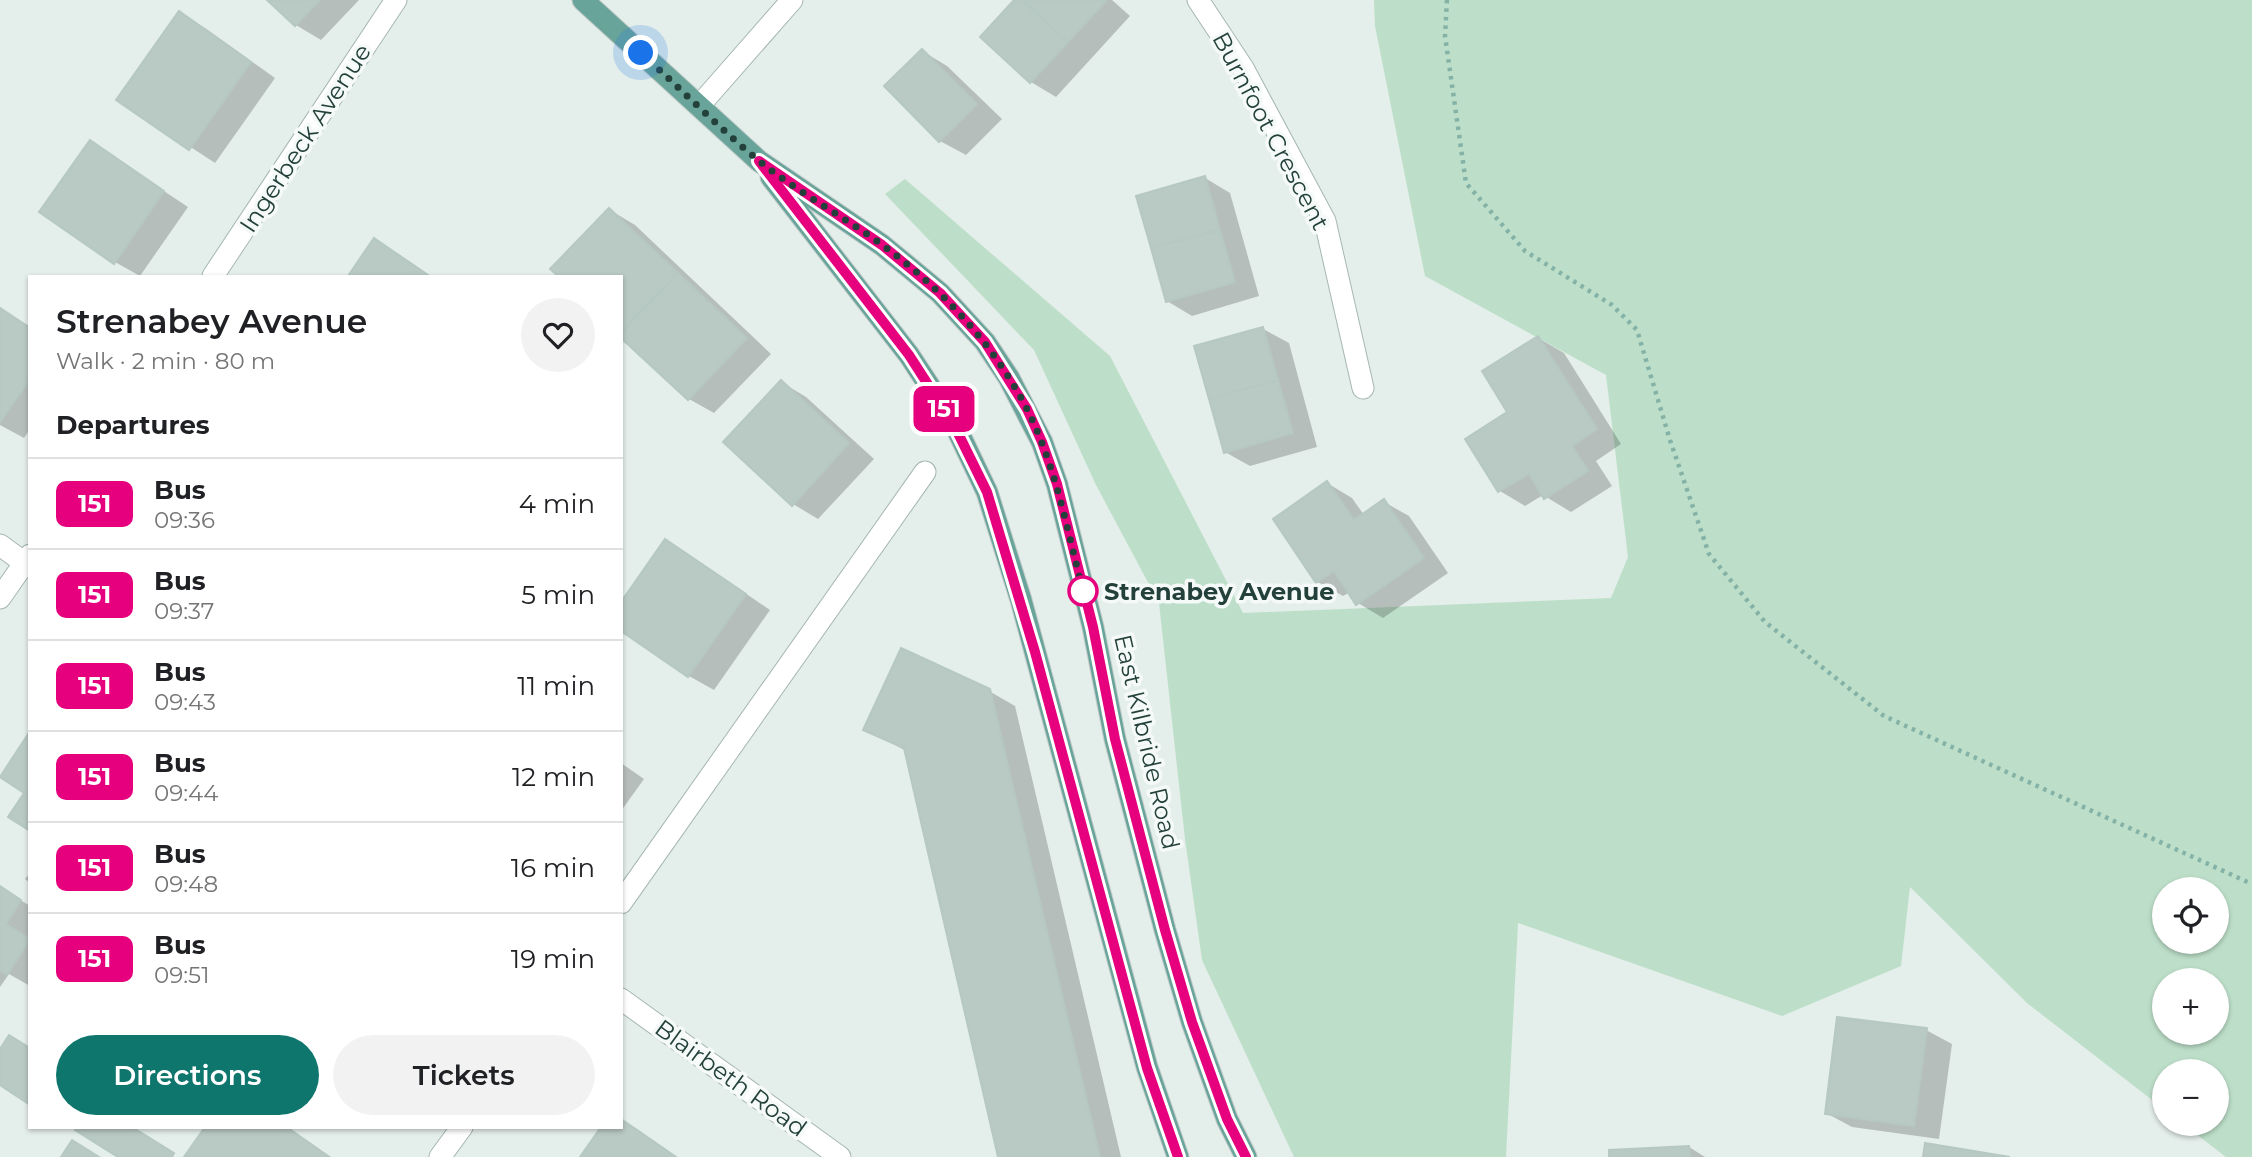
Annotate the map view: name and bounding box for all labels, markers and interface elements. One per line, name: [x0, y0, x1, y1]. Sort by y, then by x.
street label: Burnfoot Crescent: [1206, 27, 1336, 235]
your location: [623, 35, 658, 70]
street label: Ingerbeck Avenue: [233, 38, 377, 238]
button: heart: [521, 298, 595, 372]
text: Strenabey Avenue: [56, 301, 367, 341]
text: Walk · 2 min · 80 m: [56, 347, 275, 375]
line badge: 151: [904, 386, 984, 432]
text: 151: [927, 394, 961, 423]
text: Departures: [56, 409, 210, 441]
text: Bus: [154, 474, 206, 506]
text: 4 min: [519, 488, 595, 520]
text: 151: [78, 489, 111, 518]
text: 09:36: [154, 506, 215, 534]
text: Bus: [154, 565, 206, 597]
marker: Strenabey Avenue: [1068, 576, 1098, 606]
place label: Strenabey Avenue: [1104, 577, 1334, 606]
text: 5 min: [521, 579, 595, 611]
text: 151: [78, 580, 111, 609]
text: 09:37: [154, 597, 214, 625]
street label: East Kilbride Road: [1108, 632, 1186, 852]
text: Bus: [154, 656, 206, 688]
text: 11 min: [517, 670, 595, 702]
text: 151: [78, 671, 111, 700]
text: 09:43: [154, 688, 216, 716]
text: Bus: [154, 747, 206, 779]
text: 12 min: [512, 761, 595, 793]
text: 151: [78, 762, 111, 791]
text: 09:44: [154, 779, 219, 807]
text: Bus: [154, 838, 206, 870]
text: 16 min: [511, 852, 595, 884]
text: 151: [78, 853, 111, 882]
text: 09:48: [154, 870, 218, 898]
map controls: [2152, 877, 2229, 1136]
button: locate: [2152, 877, 2229, 954]
text: Bus: [154, 929, 206, 961]
text: 19 min: [511, 943, 595, 975]
text: 151: [78, 944, 111, 973]
text: 09:51: [154, 961, 209, 989]
button: +: [2152, 968, 2229, 1045]
street label: Blairbeth Road: [650, 1013, 812, 1143]
button: Directions: [56, 1035, 319, 1115]
button: Tickets: [333, 1035, 595, 1115]
button: −: [2152, 1059, 2229, 1136]

